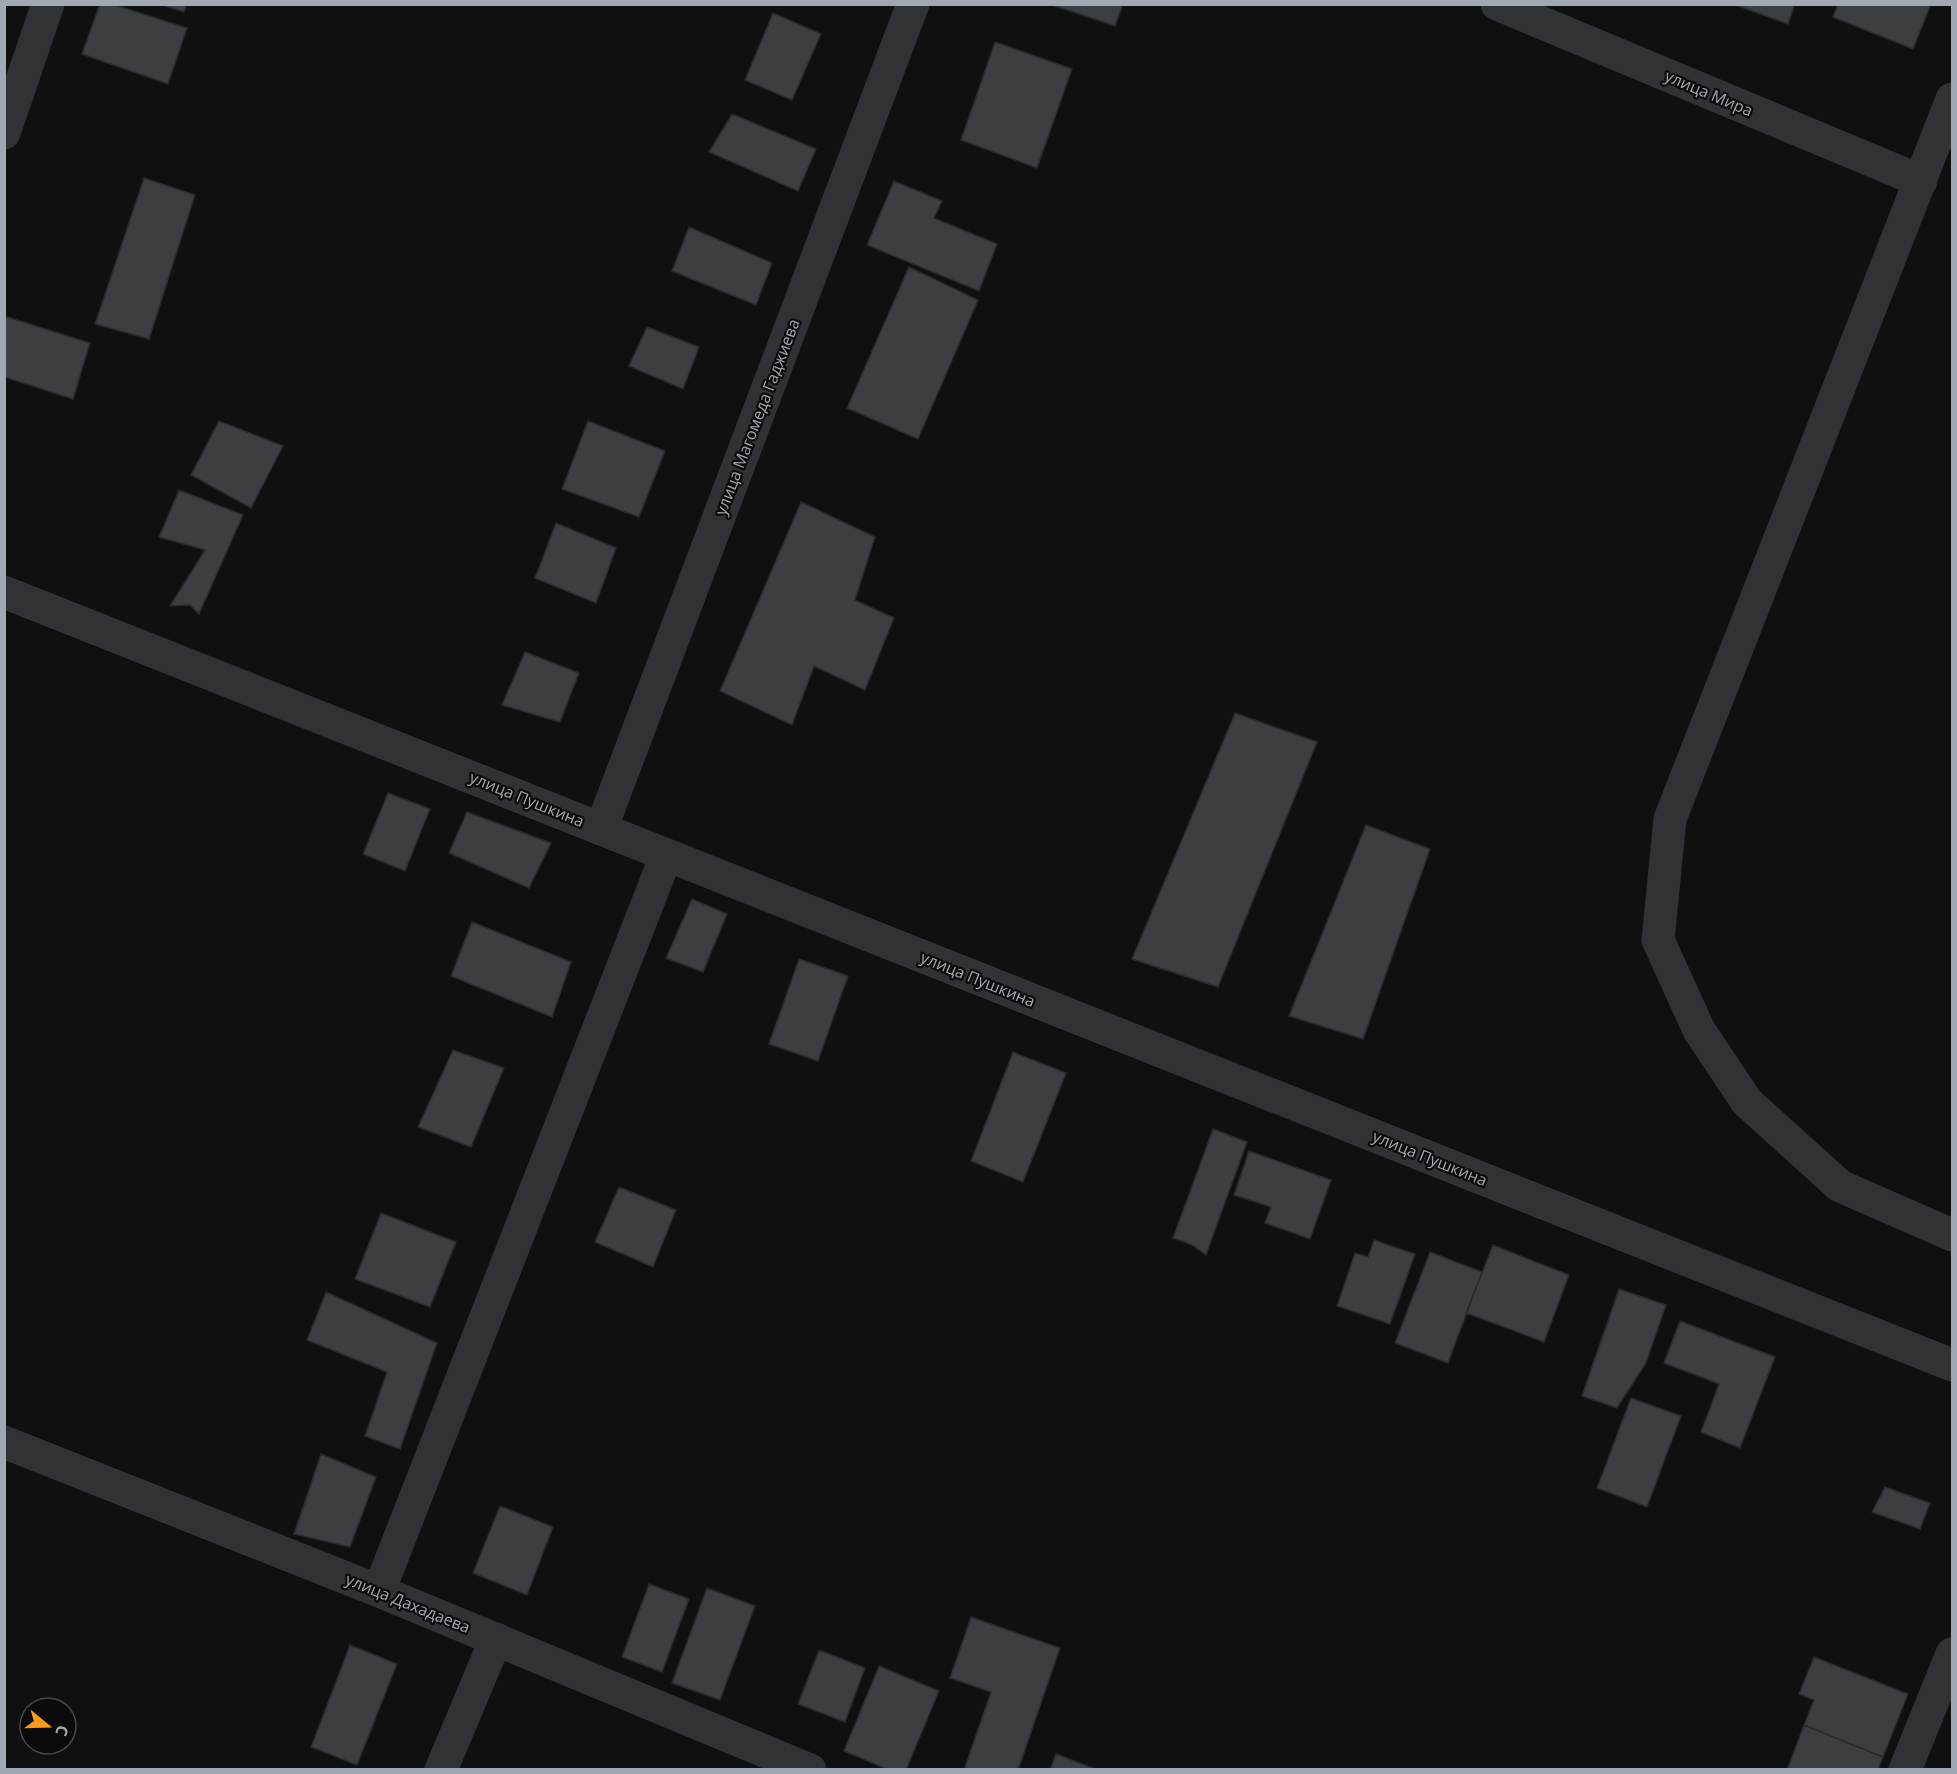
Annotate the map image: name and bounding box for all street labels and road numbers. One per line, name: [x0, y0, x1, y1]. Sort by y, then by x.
street label: улица Мира: [1662, 65, 1756, 121]
street label: улица Магомеда Гаджиева: [709, 316, 805, 518]
street label: улица Пушкина: [466, 766, 588, 832]
street label: улица Пушкина: [917, 946, 1039, 1012]
street label: улица Пушкина: [1369, 1125, 1491, 1191]
street label: улица Дахадаева: [342, 1568, 474, 1638]

